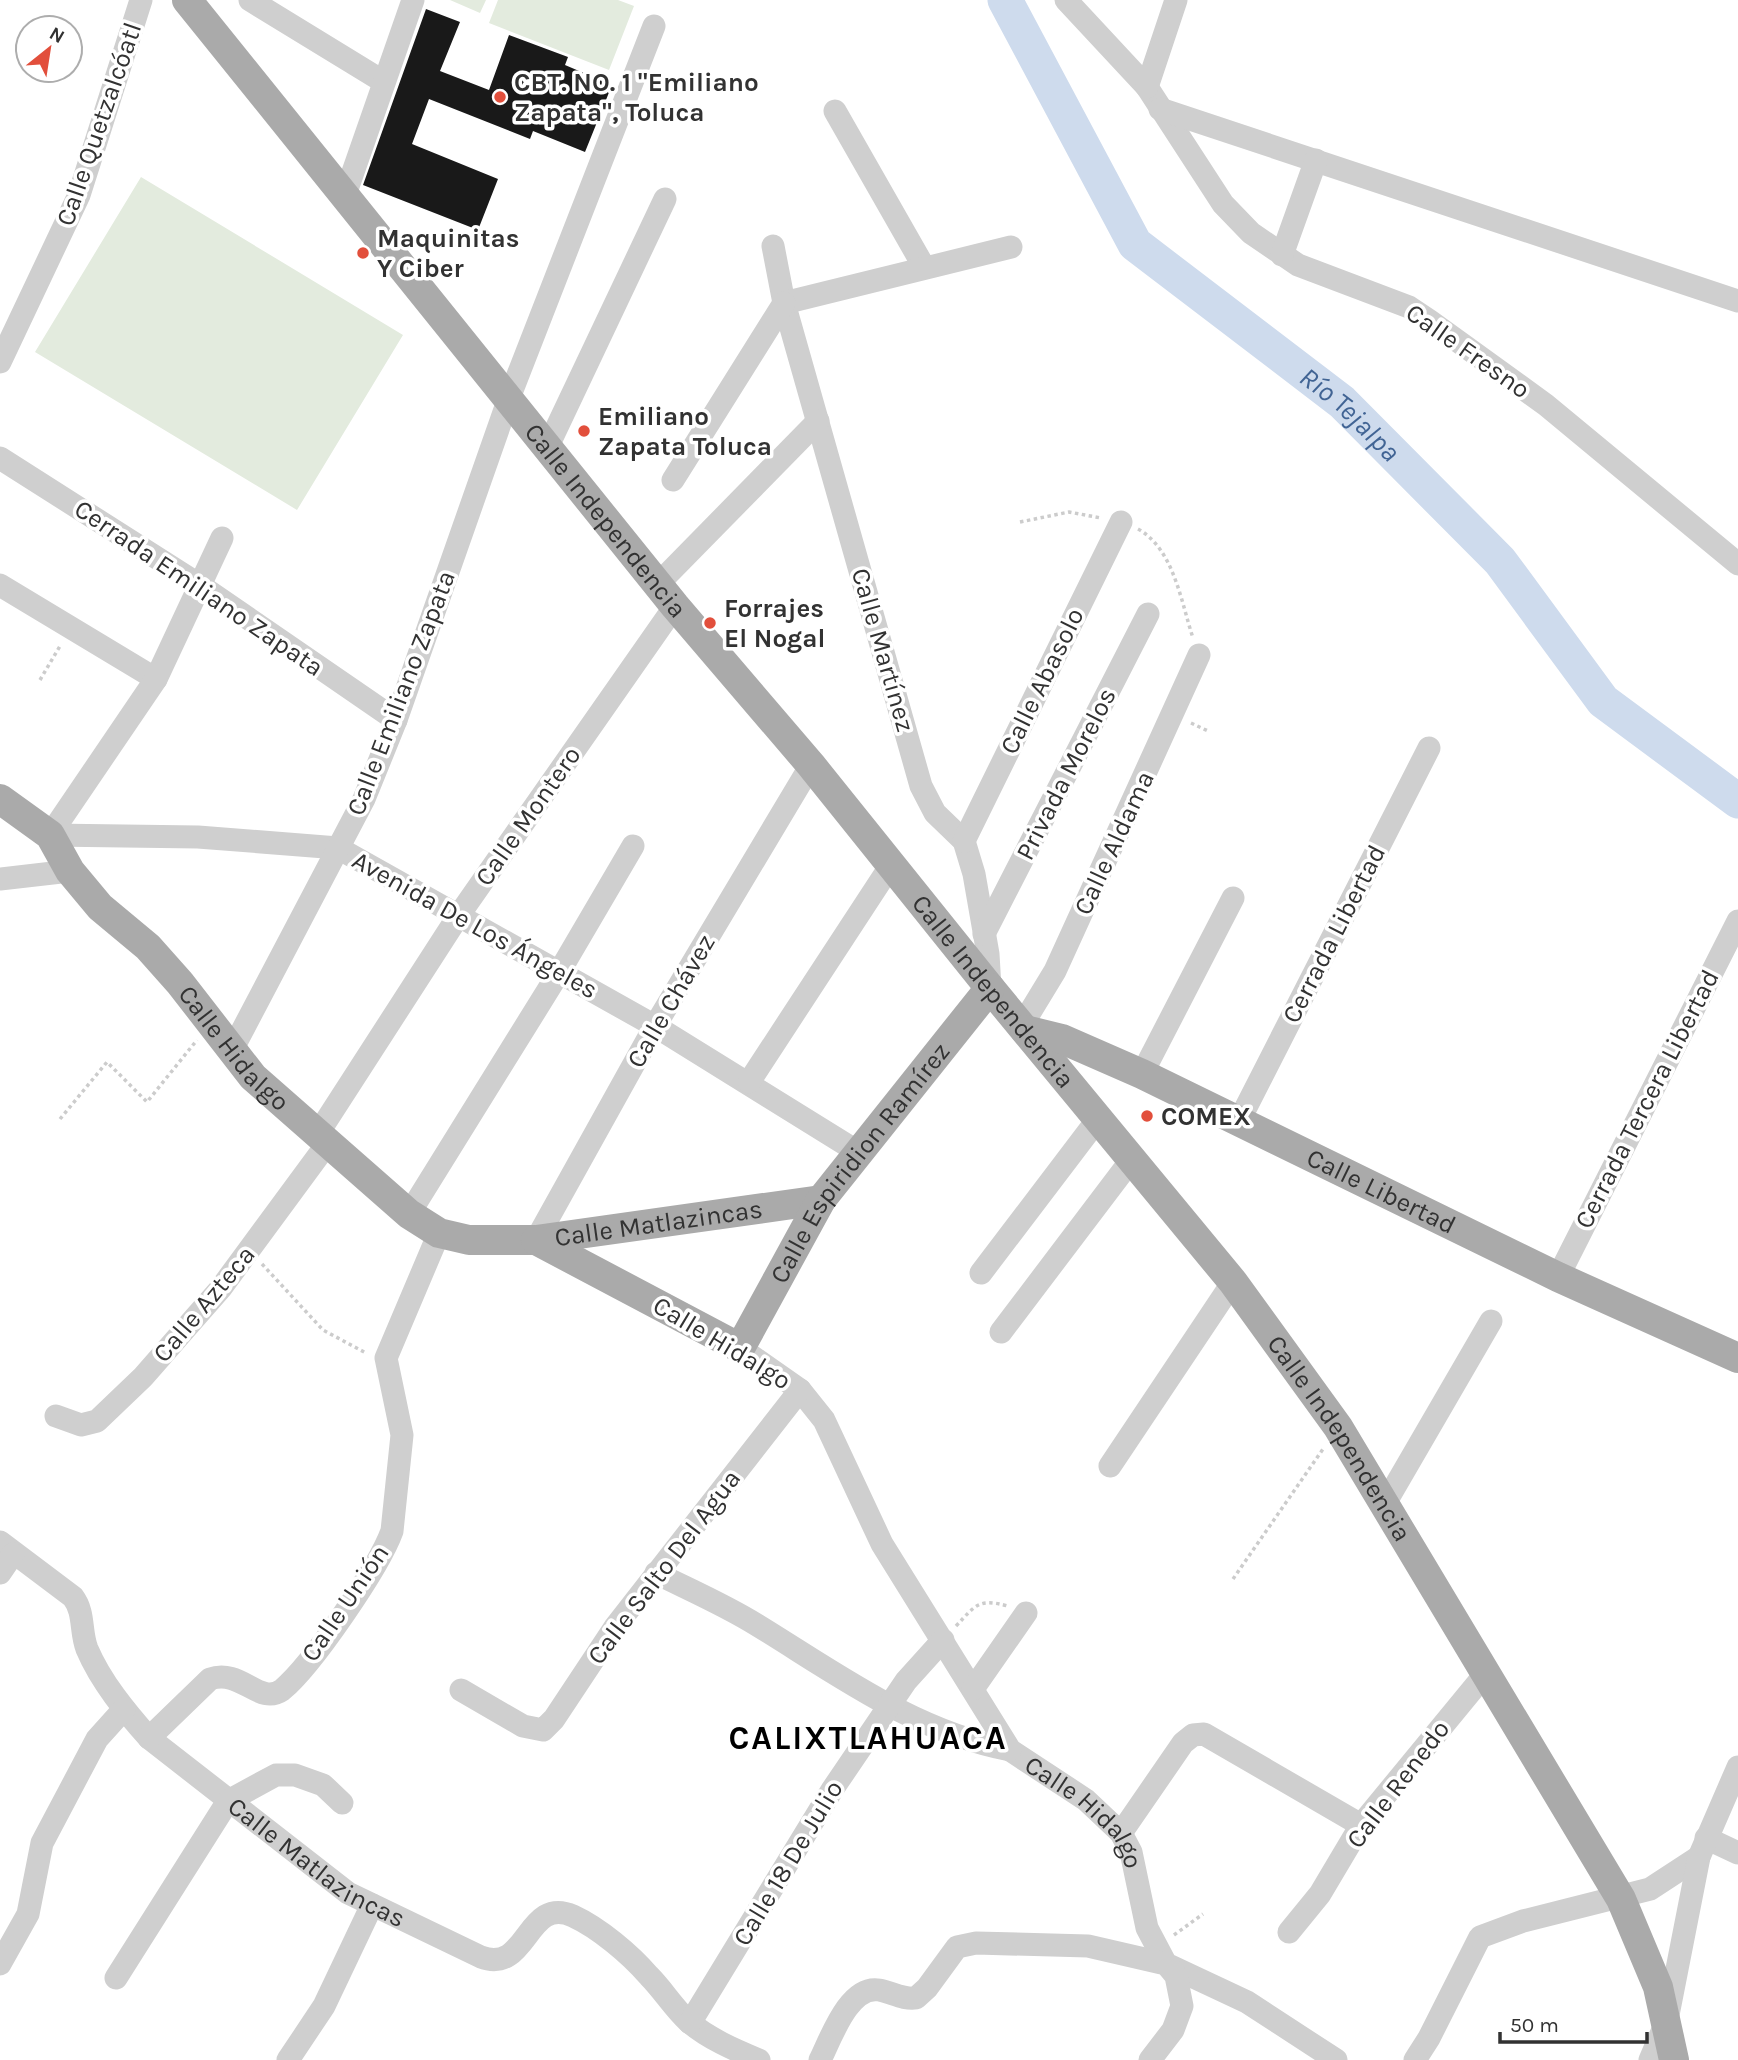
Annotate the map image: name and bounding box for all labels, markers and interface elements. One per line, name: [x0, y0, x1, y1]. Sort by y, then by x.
north arrow: [14, 14, 84, 84]
street label: Calle Quetzalcóatl: [50, 18, 148, 230]
text: N: [46, 22, 68, 48]
place label: CBT. NO. 1 "Emiliano Zapata", Toluca: [514, 67, 759, 128]
marker: CBT. NO. 1 "Emiliano Zapata", Toluca: [492, 89, 508, 105]
place label: Maquinitas Y Ciber: [377, 223, 520, 284]
marker: Maquinitas Y Ciber: [355, 245, 371, 261]
street label: Calle Fresno: [1400, 297, 1536, 405]
water label: Río Tejalpa: [1294, 360, 1408, 468]
place label: Emiliano Zapata Toluca: [598, 401, 772, 462]
street label: Calle Independencia: [519, 417, 693, 624]
marker: Emiliano Zapata Toluca: [576, 423, 592, 439]
street label: Cerrada Emiliano Zapata: [69, 493, 329, 683]
street label: Calle Martínez: [845, 565, 921, 735]
street label: Calle Emiliano Zapata: [340, 566, 462, 820]
place label: Forrajes El Nogal: [724, 593, 825, 654]
street label: Calle Abasolo: [993, 603, 1091, 759]
marker: Forrajes El Nogal: [702, 615, 718, 631]
street label: Privada Morelos: [1009, 683, 1123, 865]
street label: Calle Montero: [469, 740, 587, 892]
street label: Calle Aldama: [1067, 766, 1161, 920]
street label: Cerrada Libertad: [1276, 840, 1392, 1028]
street label: Avenida De Los Ángeles: [347, 844, 604, 1005]
street label: Calle Independencia: [906, 888, 1082, 1094]
street label: Calle Chávez: [620, 929, 722, 1073]
street label: Cerrada Tercera Libertad: [1568, 964, 1726, 1234]
street label: Calle Hidalgo: [172, 979, 296, 1117]
street label: Calle Espiridion Ramírez: [763, 1036, 956, 1288]
place label: COMEX: [1161, 1101, 1251, 1132]
marker: COMEX: [1139, 1108, 1155, 1124]
street label: Calle Libertad: [1302, 1141, 1461, 1240]
street label: Calle Matlazincas: [553, 1193, 764, 1253]
street label: Calle Azteca: [146, 1239, 262, 1369]
street label: Calle Hidalgo: [647, 1290, 797, 1396]
street label: Calle Independencia: [1261, 1329, 1418, 1547]
street label: Calle Salto Del Agua: [581, 1464, 747, 1670]
street label: Calle Unión: [295, 1539, 395, 1667]
street label: Calle Renedo: [1340, 1714, 1456, 1854]
district label: CALIXTLAHUACA: [728, 1719, 1008, 1757]
street label: Calle Hidalgo: [1019, 1749, 1149, 1871]
street label: Calle 18 De Julio: [726, 1775, 850, 1951]
street label: Calle Matlazincas: [222, 1790, 410, 1934]
scale bar: [1500, 2000, 1647, 2044]
text: 50 m: [1510, 2013, 1559, 2037]

